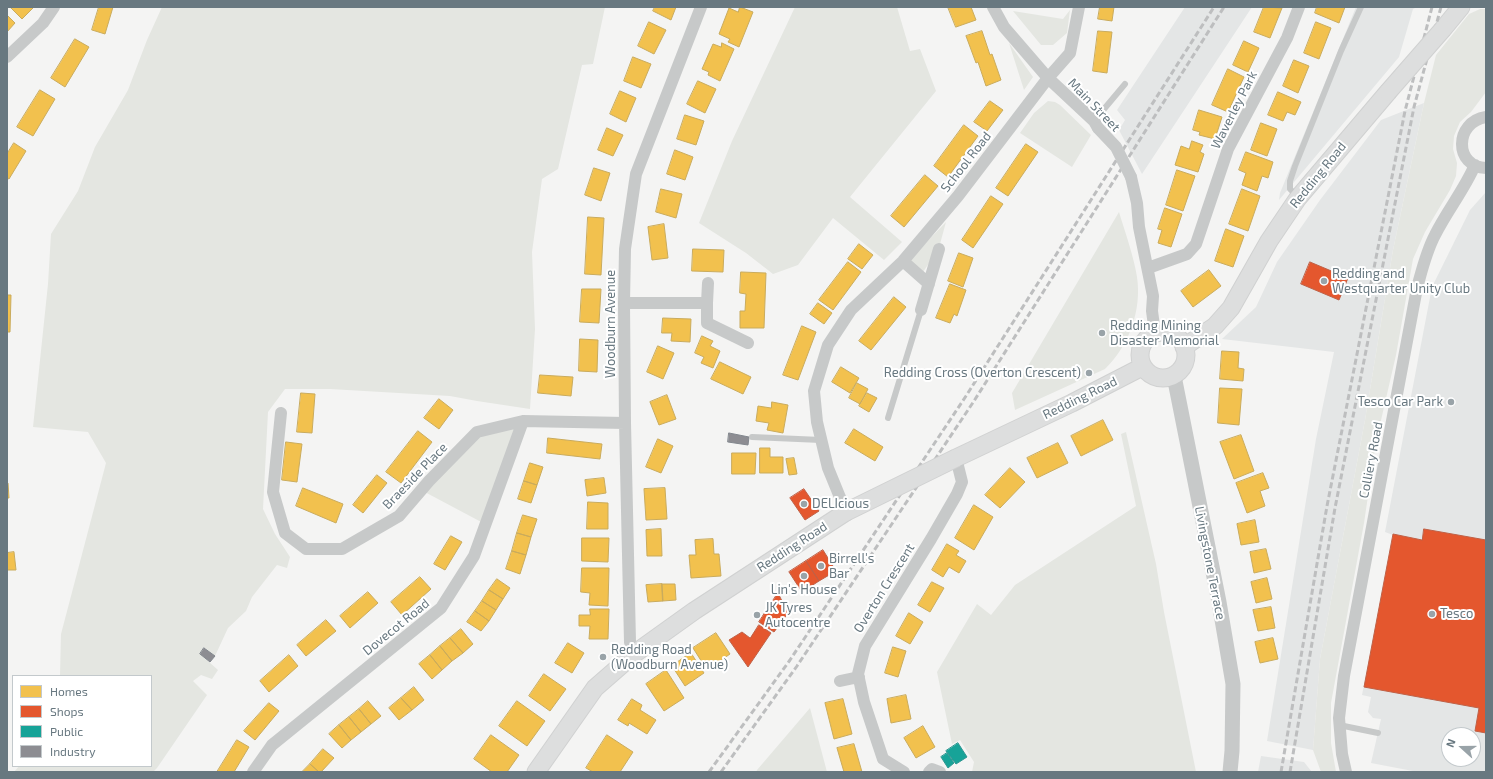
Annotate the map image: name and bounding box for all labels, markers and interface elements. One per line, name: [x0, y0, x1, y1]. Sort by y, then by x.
street label: Waverley Park: [1208, 68, 1260, 152]
street label: Main Street: [1065, 75, 1123, 135]
street label: School Road: [937, 129, 995, 195]
street label: Redding Road: [1287, 139, 1349, 211]
place label: Redding and Westquarter Unity Club: [1332, 266, 1470, 297]
street label: Woodburn Avenue: [603, 270, 619, 378]
marker: Redding and Westquarter Unity Club: [1319, 276, 1329, 286]
place label: Redding Mining Disaster Memorial: [1110, 318, 1219, 349]
marker: Redding Mining Disaster Memorial: [1097, 328, 1107, 338]
place label: Redding Cross (Overton Crescent): [884, 365, 1081, 381]
marker: Redding Cross (Overton Crescent): [1084, 368, 1094, 378]
street label: Redding Road: [1040, 373, 1120, 423]
place label: Tesco Car Park: [1358, 394, 1443, 410]
marker: Tesco Car Park: [1446, 397, 1456, 407]
street label: Colliery Road: [1356, 420, 1386, 500]
street label: Braeside Place: [379, 439, 451, 513]
place label: DELIcious: [812, 496, 869, 512]
marker: DELIcious: [799, 499, 809, 509]
street label: Livingstone Terrace: [1191, 505, 1229, 621]
street label: Redding Road: [754, 518, 830, 576]
street label: Overton Crescent: [850, 541, 918, 635]
place label: Birrell's Bar: [829, 551, 874, 582]
marker: Birrell's Bar: [816, 561, 826, 571]
marker: Lin's House: [799, 571, 809, 581]
place label: Lin's House: [771, 582, 837, 598]
street label: Dovecot Road: [360, 595, 432, 659]
place label: JK Tyres Autocentre: [765, 600, 831, 631]
place label: Tesco: [1440, 606, 1473, 622]
marker: Tesco: [1427, 609, 1437, 619]
marker: JK Tyres Autocentre: [752, 610, 762, 620]
place label: Redding Road (Woodburn Avenue): [611, 642, 728, 673]
marker: Redding Road (Woodburn Avenue): [598, 652, 608, 662]
legend: [12, 675, 152, 767]
text: Homes: [50, 684, 88, 698]
text: Shops: [50, 704, 84, 718]
text: Public: [50, 724, 83, 738]
north arrow: [1441, 727, 1481, 767]
text: N: [1443, 737, 1458, 749]
text: Industry: [50, 744, 96, 758]

